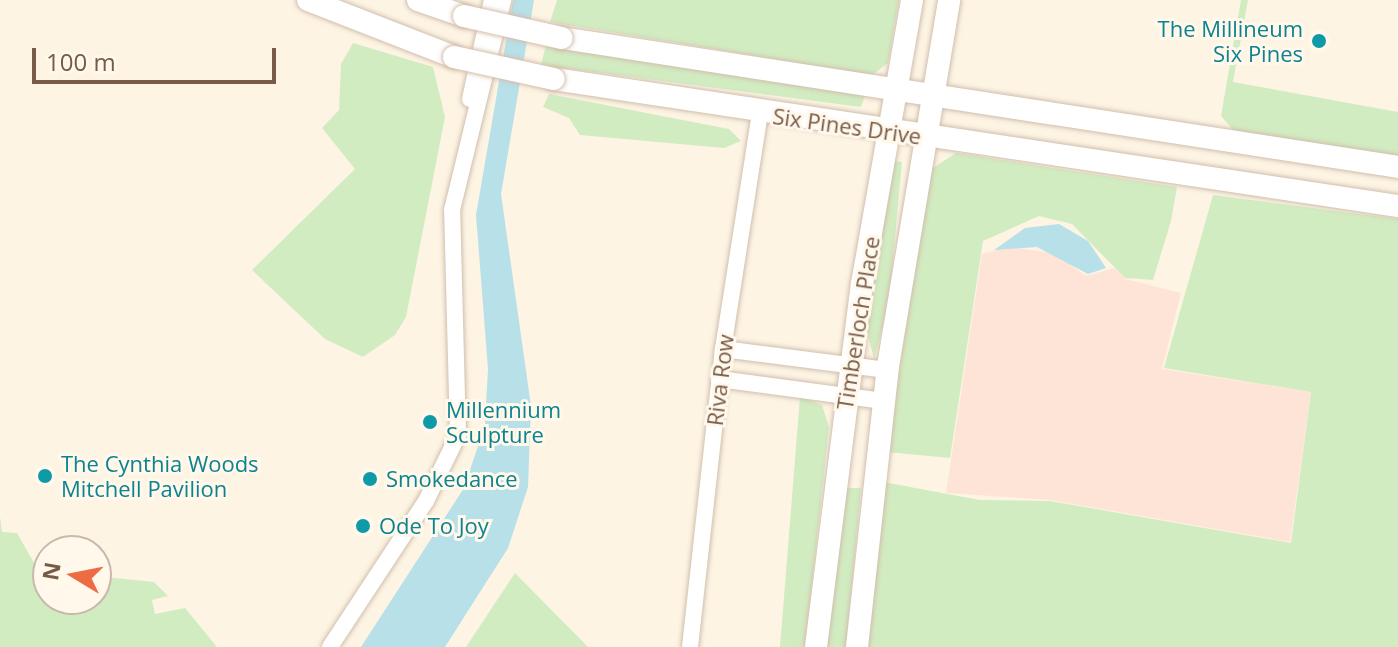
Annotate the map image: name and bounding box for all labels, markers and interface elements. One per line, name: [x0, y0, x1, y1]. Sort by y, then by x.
place label: The Millineum Six Pines: [1158, 15, 1303, 66]
scale bar: [36, 32, 280, 82]
marker: The Millineum Six Pines: [1310, 32, 1328, 50]
text: 100 m: [46, 45, 116, 78]
street label: Six Pines Drive: [771, 103, 923, 149]
street label: Timberloch Place: [831, 234, 885, 412]
street label: Riva Row: [701, 333, 739, 427]
place label: Millennium Sculpture: [446, 396, 561, 448]
marker: Millennium Sculpture: [421, 413, 439, 431]
place label: The Cynthia Woods Mitchell Pavilion: [61, 450, 259, 502]
place label: Smokedance: [386, 466, 518, 492]
marker: The Cynthia Woods Mitchell Pavilion: [36, 467, 54, 485]
marker: Smokedance: [361, 470, 379, 488]
place label: Ode To Joy: [379, 513, 489, 539]
marker: Ode To Joy: [354, 517, 372, 535]
north arrow: [32, 535, 112, 615]
text: N: [34, 560, 67, 583]

